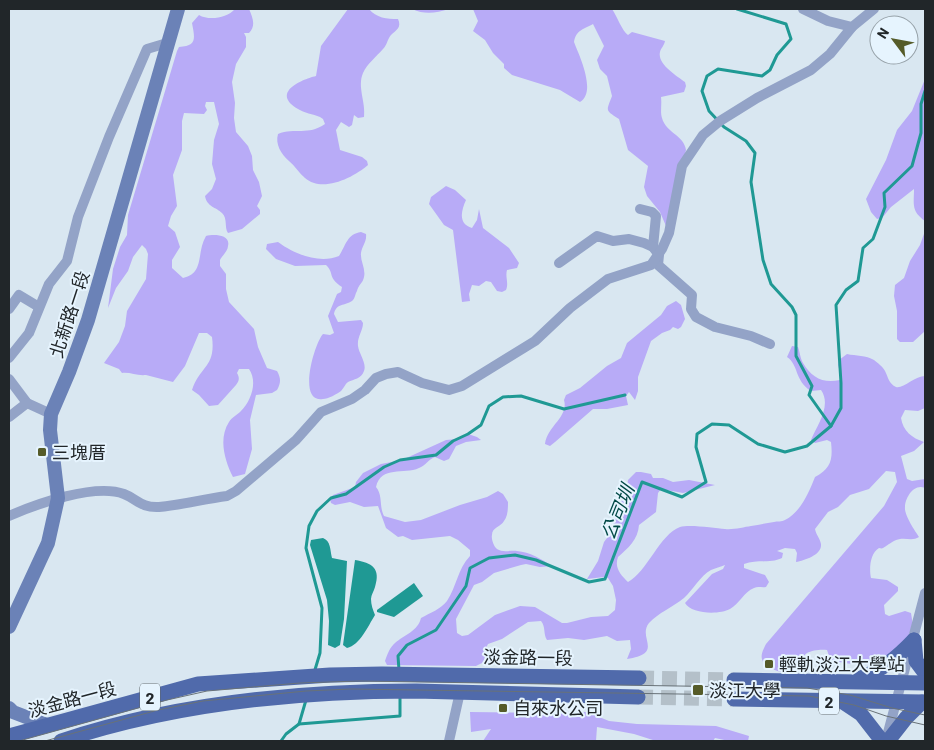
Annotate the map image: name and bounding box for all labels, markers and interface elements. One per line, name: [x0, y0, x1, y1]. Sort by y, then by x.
north arrow: [869, 15, 919, 65]
text: N: [873, 24, 892, 41]
street label: 北新路一段: [45, 268, 93, 360]
place label: 三塊厝: [52, 441, 106, 463]
marker: 三塊厝: [36, 446, 48, 458]
water label: 公司圳: [596, 478, 639, 543]
street label: 淡金路一段: [483, 645, 573, 669]
place label: 輕軌淡江大學站: [779, 653, 905, 675]
marker: 輕軌淡江大學站: [763, 658, 775, 670]
street label: 淡金路一段: [26, 677, 118, 721]
place label: 淡江大學: [709, 679, 781, 701]
marker: 淡江大學: [691, 683, 705, 697]
road number: 2: [140, 684, 160, 710]
road number: 2: [819, 688, 839, 714]
place label: 自來水公司: [513, 697, 603, 719]
marker: 自來水公司: [497, 702, 509, 714]

